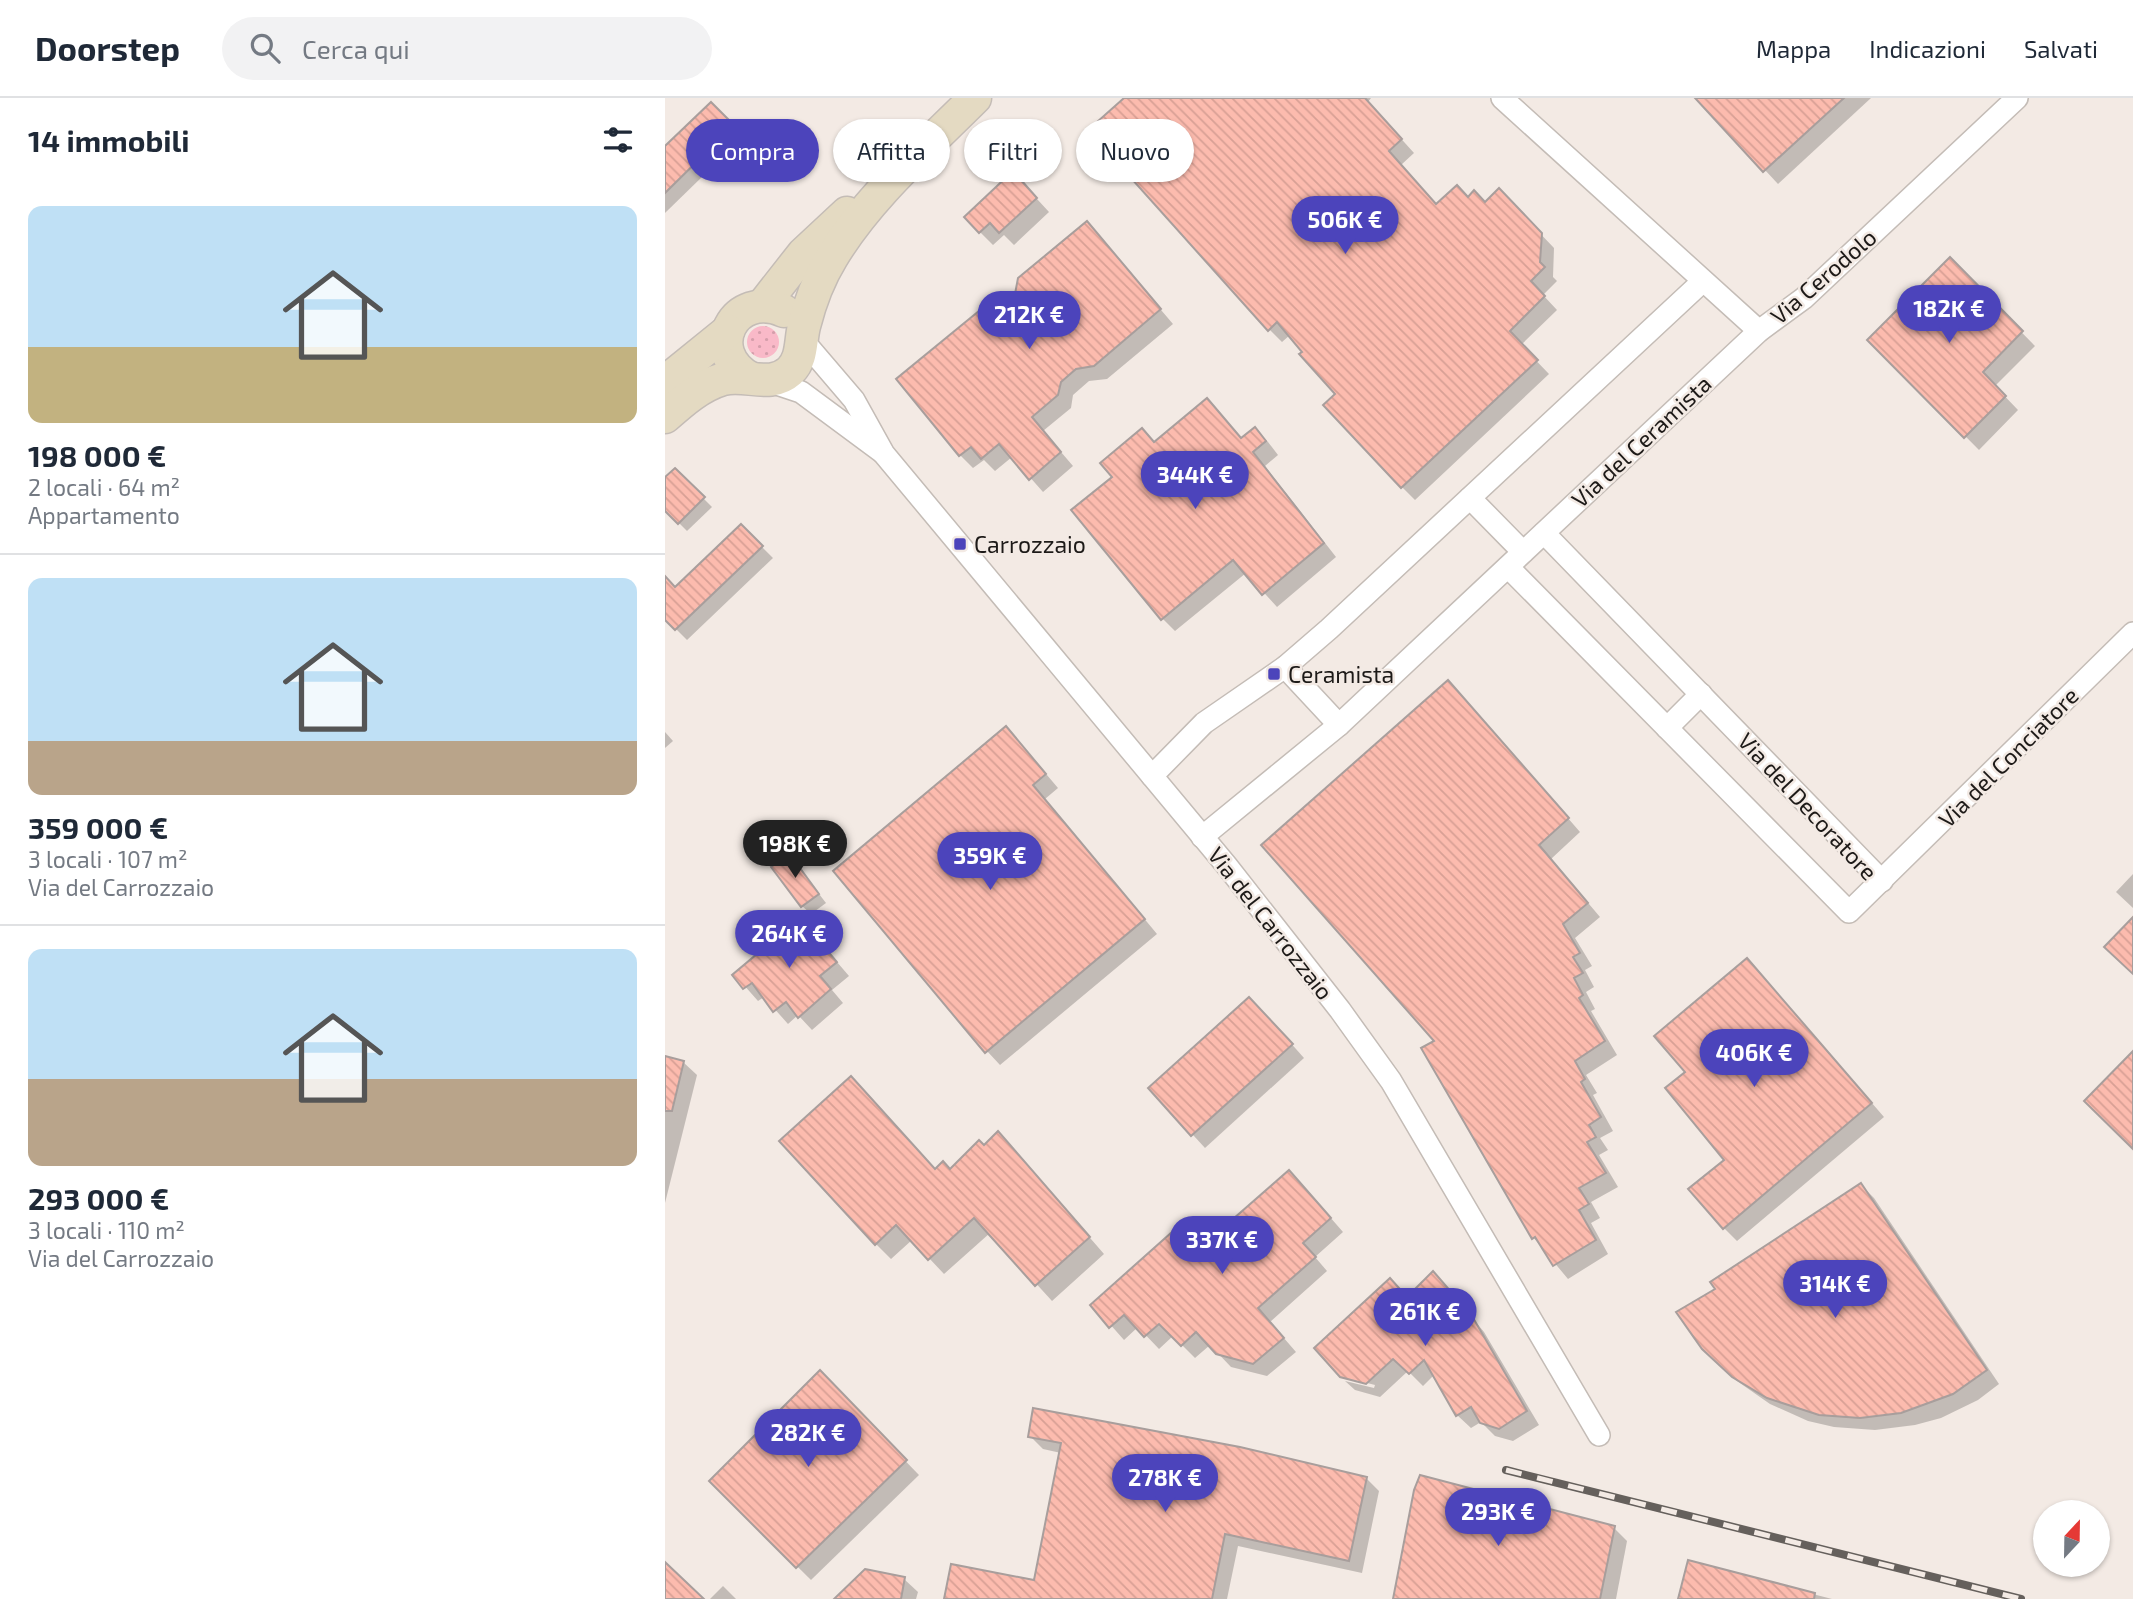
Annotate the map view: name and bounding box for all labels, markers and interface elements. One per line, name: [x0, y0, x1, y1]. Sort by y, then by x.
search box: [222, 17, 712, 80]
text: Doorstep: [35, 28, 180, 68]
icon: search: [246, 29, 284, 67]
text: Cerca qui: [302, 33, 410, 64]
text: Mappa: [1756, 34, 1831, 63]
text: Indicazioni: [1869, 34, 1986, 63]
text: Salvati: [2024, 34, 2098, 63]
chip: Compra: [686, 119, 819, 182]
chip: Affitta: [833, 119, 950, 182]
chip: Filtri: [964, 119, 1062, 182]
chip: Nuovo: [1076, 119, 1194, 182]
icon: filters: [599, 121, 637, 159]
text: 14 immobili: [28, 122, 190, 158]
pin: 506K €: [1288, 197, 1402, 256]
text: 506K €: [1308, 205, 1382, 233]
street label: Via Cerodolo: [1764, 222, 1882, 330]
icon: home: [270, 252, 396, 378]
pin: 182K €: [1892, 286, 2006, 345]
pin: 212K €: [972, 292, 1086, 351]
text: 182K €: [1913, 294, 1985, 322]
text: 212K €: [994, 300, 1064, 328]
street label: Via del Ceramista: [1565, 369, 1717, 513]
text: 198 000 €: [28, 437, 166, 473]
pin: 344K €: [1138, 452, 1252, 511]
text: 344K €: [1157, 460, 1233, 488]
text: 2 locali · 64 m²: [28, 473, 180, 501]
text: Appartamento: [28, 501, 180, 529]
place label: Carrozzaio: [974, 530, 1086, 558]
marker: Carrozzaio: [952, 536, 968, 552]
icon: home: [270, 624, 396, 750]
place label: Ceramista: [1288, 660, 1394, 688]
marker: Ceramista: [1266, 666, 1282, 682]
street label: Via del Conciatore: [1932, 681, 2084, 833]
street label: Via del Decoratore: [1733, 727, 1883, 885]
text: 359 000 €: [28, 809, 168, 845]
pin: 198K €: [738, 820, 852, 880]
text: 198K €: [759, 829, 831, 857]
pin: 359K €: [933, 832, 1047, 892]
text: 359K €: [953, 841, 1027, 869]
street label: Via del Carrozzaio: [1203, 841, 1339, 1005]
text: 3 locali · 107 m²: [28, 845, 188, 873]
text: Via del Carrozzaio: [28, 873, 214, 901]
pin: 264K €: [732, 910, 846, 970]
text: 264K €: [751, 919, 827, 947]
icon: home: [270, 995, 396, 1121]
pin: 406K €: [1697, 1030, 1811, 1089]
text: 406K €: [1716, 1038, 1792, 1066]
text: 293 000 €: [28, 1180, 169, 1216]
text: 3 locali · 110 m²: [28, 1216, 185, 1244]
pin: 337K €: [1165, 1216, 1279, 1276]
text: 337K €: [1186, 1225, 1258, 1253]
text: Via del Carrozzaio: [28, 1244, 214, 1272]
pin: 314K €: [1778, 1260, 1892, 1320]
text: 314K €: [1799, 1269, 1871, 1297]
pin: 261K €: [1368, 1288, 1482, 1348]
text: 261K €: [1390, 1297, 1460, 1325]
pin: 282K €: [751, 1410, 865, 1469]
text: 282K €: [770, 1418, 846, 1446]
pin: 278K €: [1108, 1454, 1222, 1514]
text: 278K €: [1128, 1463, 1202, 1491]
pin: 293K €: [1441, 1488, 1555, 1548]
text: 293K €: [1461, 1497, 1535, 1525]
north arrow: [2033, 1500, 2111, 1577]
map controls: [2033, 1500, 2110, 1577]

